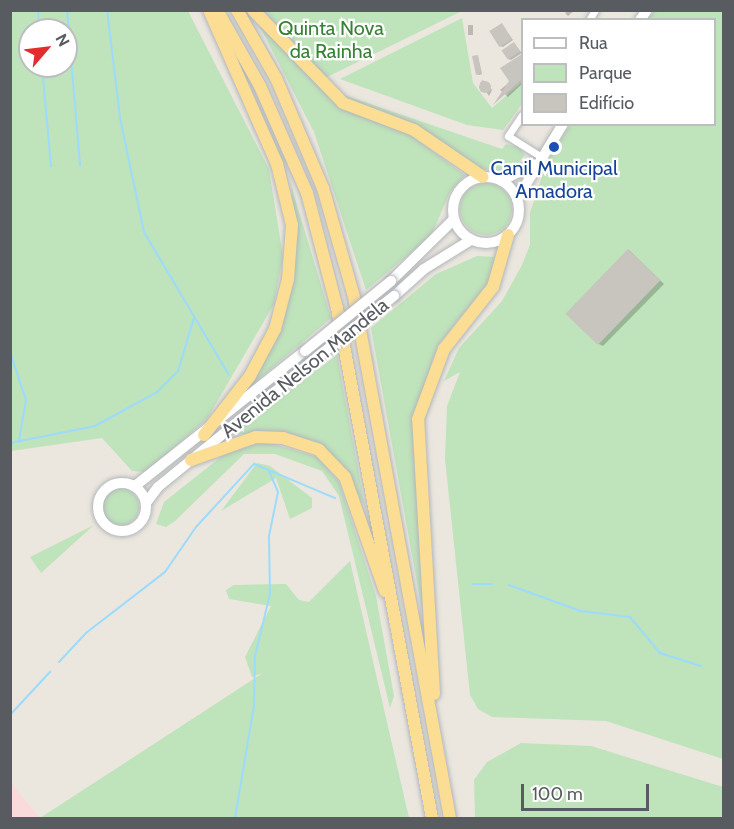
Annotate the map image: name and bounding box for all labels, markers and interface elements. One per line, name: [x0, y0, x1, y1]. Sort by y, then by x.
park label: Quinta Nova da Rainha: [278, 17, 384, 64]
north arrow: [18, 18, 78, 78]
legend: [521, 18, 716, 126]
text: N: [52, 31, 74, 50]
text: Rua: [579, 32, 608, 54]
text: Parque: [579, 62, 632, 84]
text: Edifício: [579, 92, 634, 114]
marker: Canil Municipal Amadora: [547, 140, 561, 154]
place label: Canil Municipal Amadora: [490, 156, 618, 203]
street label: Avenida Nelson Mandela: [216, 293, 394, 443]
scale bar: [524, 772, 652, 810]
text: 100 m: [532, 783, 583, 805]

